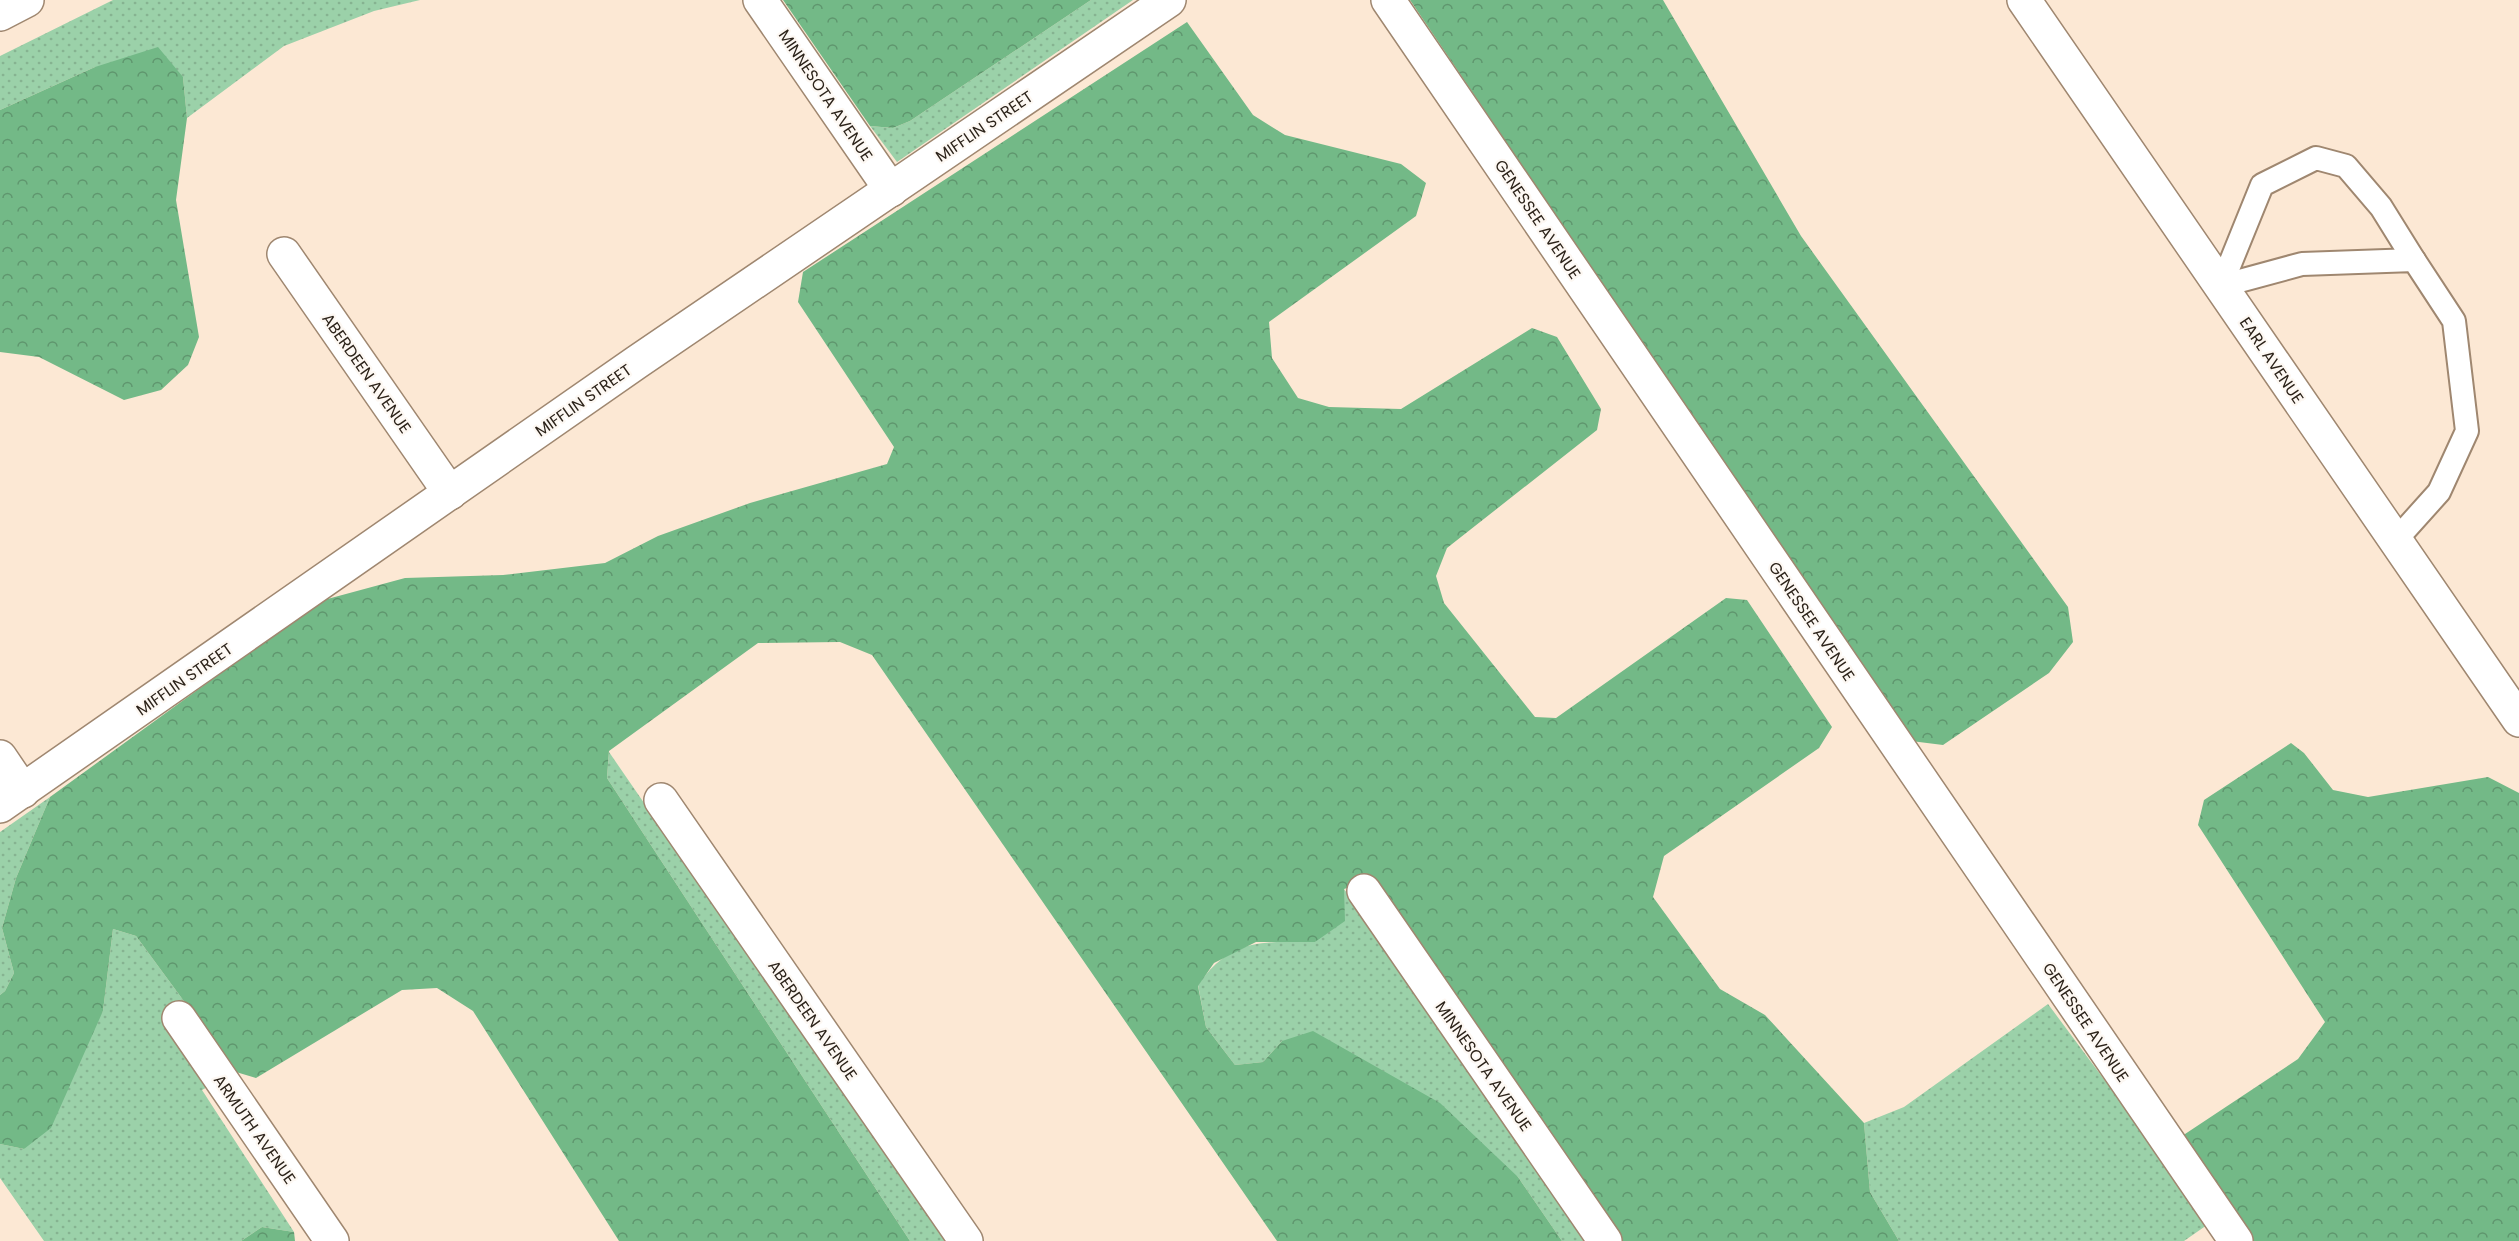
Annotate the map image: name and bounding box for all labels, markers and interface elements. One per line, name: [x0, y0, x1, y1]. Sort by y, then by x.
street label: MINNESOTA AVENUE: [773, 25, 878, 166]
street label: MIFFLIN STREET: [931, 85, 1038, 168]
street label: GENESSEE AVENUE: [1489, 155, 1586, 284]
street label: ABERDEEN AVENUE: [316, 309, 417, 438]
street label: EARL AVENUE: [2234, 312, 2309, 408]
street label: MIFFLIN STREET: [530, 358, 636, 442]
street label: GENESSEE AVENUE: [1763, 557, 1860, 686]
street label: MIFFLIN STREET: [131, 637, 237, 721]
street label: ABERDEEN AVENUE: [762, 956, 863, 1085]
street label: GENESSEE AVENUE: [2037, 958, 2134, 1087]
street label: MINNESOTA AVENUE: [1430, 997, 1537, 1136]
street label: ARMUTH AVENUE: [208, 1070, 301, 1189]

